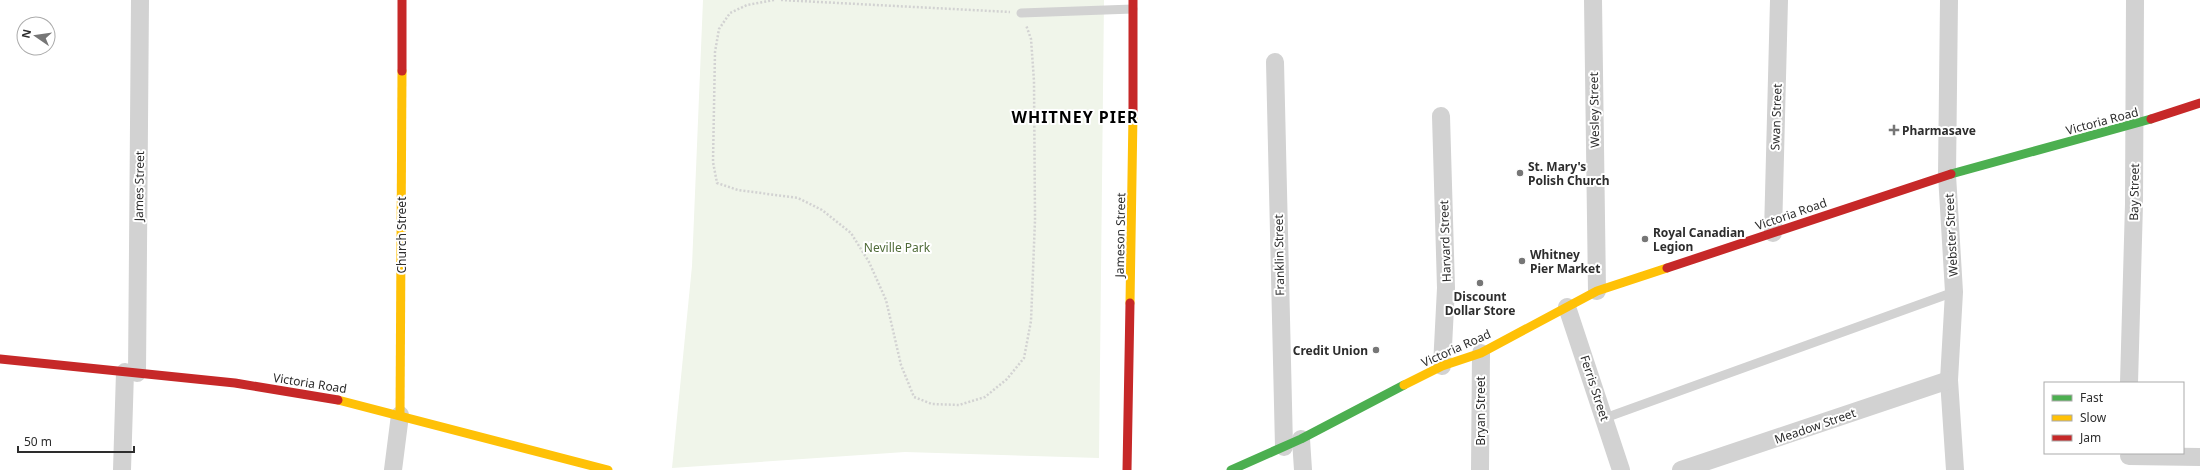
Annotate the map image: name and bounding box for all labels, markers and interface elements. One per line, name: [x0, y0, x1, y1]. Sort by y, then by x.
north arrow: [16, 16, 56, 56]
text: N: [17, 28, 34, 40]
street label: Wesley Street: [1585, 71, 1603, 148]
street label: Swan Street: [1766, 83, 1786, 151]
street label: Victoria Road: [2064, 103, 2140, 139]
district label: WHITNEY PIER: [1012, 106, 1138, 128]
place label: Pharmasave: [1902, 122, 1976, 139]
marker: Pharmasave: [1889, 125, 1899, 135]
street label: James Street: [130, 150, 148, 222]
place label: St. Mary's Polish Church: [1528, 158, 1609, 189]
street label: Bay Street: [2125, 163, 2143, 221]
marker: St. Mary's Polish Church: [1515, 168, 1525, 178]
street label: Jameson Street: [1111, 192, 1129, 279]
street label: Webster Street: [1940, 192, 1962, 277]
street label: Victoria Road: [1753, 194, 1829, 234]
street label: Church Street: [393, 196, 410, 273]
street label: Harvard Street: [1435, 199, 1455, 282]
street label: Franklin Street: [1270, 213, 1288, 296]
place label: Royal Canadian Legion: [1653, 224, 1745, 255]
marker: Royal Canadian Legion: [1640, 234, 1650, 244]
park label: Neville Park: [864, 239, 931, 256]
place label: Whitney Pier Market: [1530, 246, 1600, 277]
marker: Whitney Pier Market: [1517, 256, 1527, 266]
marker: Discount Dollar Store: [1475, 278, 1485, 288]
place label: Discount Dollar Store: [1445, 288, 1515, 319]
street label: Victoria Road: [1419, 325, 1493, 371]
place label: Credit Union: [1293, 342, 1368, 359]
marker: Credit Union: [1371, 345, 1381, 355]
street label: Ferris Street: [1576, 353, 1614, 424]
street label: Victoria Road: [272, 369, 348, 397]
street label: Bryan Street: [1472, 376, 1489, 446]
legend: [2044, 382, 2184, 454]
text: Fast: [2080, 389, 2104, 406]
street label: Meadow Street: [1772, 404, 1859, 448]
text: Slow: [2080, 409, 2107, 426]
scale bar: [18, 428, 134, 454]
text: Jam: [2079, 429, 2101, 446]
text: 50 m: [24, 433, 52, 450]

